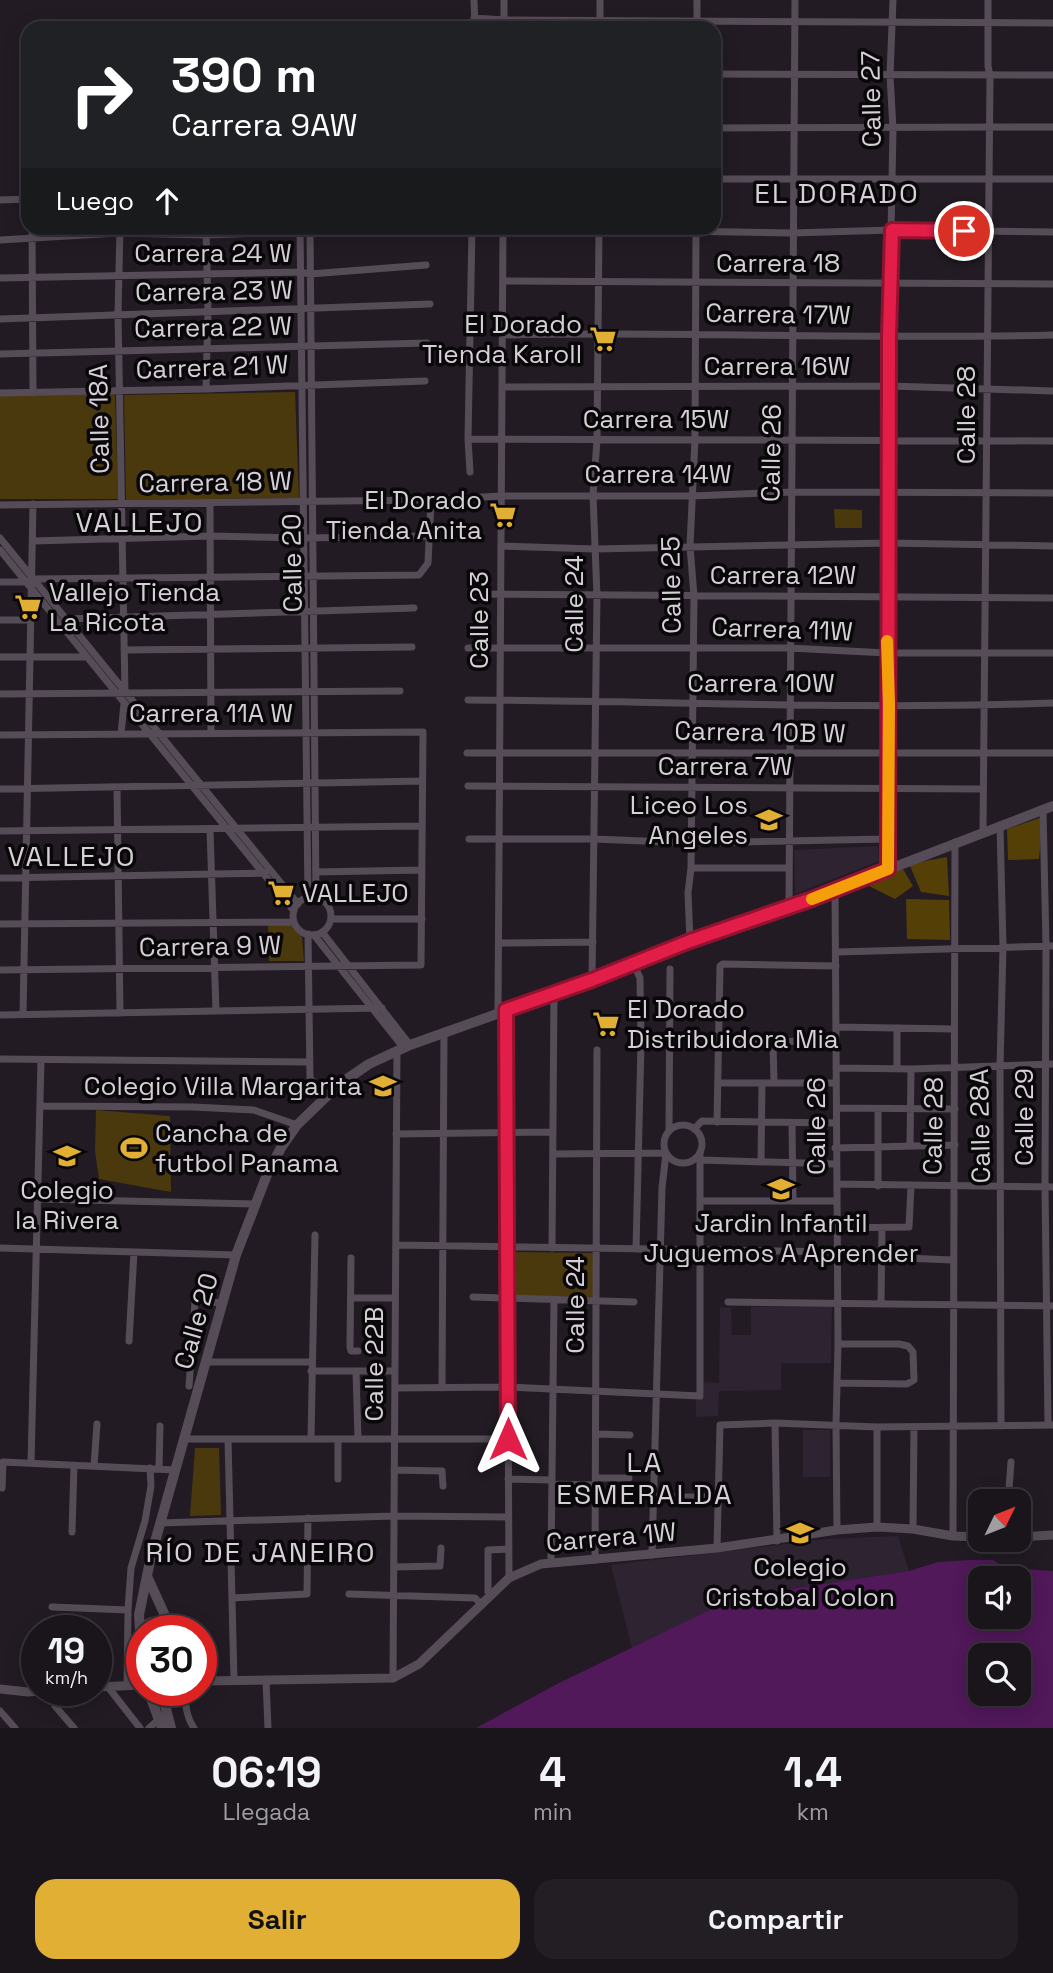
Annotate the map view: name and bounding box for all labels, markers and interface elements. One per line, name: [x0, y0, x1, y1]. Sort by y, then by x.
text: 390 m: [171, 44, 317, 106]
icon: right: [56, 49, 147, 140]
street label: Calle 27: [853, 50, 889, 148]
text: Carrera 9AW: [171, 105, 358, 145]
district label: EL DORADO: [754, 175, 920, 211]
icon: ahead: [148, 182, 186, 220]
text: Luego: [56, 184, 134, 218]
pin: [934, 201, 994, 261]
icon: arrive: [945, 212, 983, 250]
street label: Carrera 24 W: [134, 236, 292, 270]
street label: Carrera 18: [716, 246, 840, 280]
street label: Carrera 23 W: [135, 273, 293, 309]
street label: Carrera 17W: [705, 296, 851, 332]
place label: El Dorado Tienda Karoll: [422, 307, 582, 371]
street label: Carrera 22 W: [134, 309, 292, 345]
supermarket icon: El Dorado Tienda Karoll: [588, 324, 618, 354]
street label: Carrera 21 W: [135, 347, 289, 387]
street label: Carrera 16W: [704, 349, 850, 383]
street label: Calle 18A: [81, 364, 117, 474]
street label: Calle 28: [949, 366, 983, 464]
street label: Carrera 15W: [583, 402, 729, 436]
street label: Calle 26: [753, 404, 789, 502]
street label: Carrera 14W: [584, 457, 732, 491]
street label: Carrera 18 W: [138, 464, 292, 500]
place label: El Dorado Tienda Anita: [326, 483, 482, 547]
supermarket icon: El Dorado Tienda Anita: [488, 500, 518, 530]
district label: VALLEJO: [76, 504, 204, 540]
street label: Calle 20: [274, 513, 310, 613]
street label: Calle 25: [653, 536, 689, 634]
street label: Calle 24: [557, 555, 591, 653]
street label: Carrera 12W: [710, 558, 856, 592]
street label: Calle 23: [462, 571, 496, 669]
place label: Vallejo Tienda La Ricota: [49, 575, 220, 639]
supermarket icon: Vallejo Tienda La Ricota: [13, 592, 43, 622]
street label: Carrera 11W: [711, 610, 853, 648]
street label: Carrera 10W: [687, 666, 835, 700]
street label: Carrera 11A W: [129, 696, 293, 730]
street label: Carrera 10B W: [674, 714, 846, 750]
street label: Carrera 7W: [658, 749, 792, 783]
place label: Liceo Los Angeles: [630, 788, 748, 852]
school or university icon: Liceo Los Angeles: [754, 805, 784, 835]
district label: VALLEJO: [8, 838, 136, 874]
place label: VALLEJO: [302, 876, 409, 910]
supermarket icon: VALLEJO: [266, 878, 296, 908]
street label: Carrera 9 W: [139, 928, 281, 964]
place label: El Dorado Distribuidora Mia: [627, 992, 839, 1056]
supermarket icon: El Dorado Distribuidora Mia: [591, 1009, 621, 1039]
street label: Calle 28A: [962, 1068, 998, 1184]
street label: Calle 29: [1007, 1068, 1041, 1166]
place label: Colegio Villa Margarita: [84, 1069, 362, 1103]
school or university icon: Colegio Villa Margarita: [368, 1071, 398, 1101]
street label: Calle 26: [799, 1077, 833, 1175]
street label: Calle 28: [915, 1077, 951, 1175]
place label: Cancha de futbol Panama: [155, 1116, 339, 1180]
sports icon: Cancha de futbol Panama: [119, 1133, 149, 1163]
school or university icon: Colegio la Rivera: [52, 1141, 82, 1171]
place label: Colegio la Rivera: [15, 1173, 119, 1237]
school or university icon: Jardin Infantil Juguemos A Aprender: [766, 1174, 796, 1204]
place label: Jardin Infantil Juguemos A Aprender: [643, 1206, 919, 1270]
street label: Calle 24: [558, 1256, 592, 1354]
street label: Calle 20: [166, 1269, 226, 1373]
street label: Calle 22B: [357, 1307, 391, 1422]
position arrow: [471, 1402, 545, 1476]
district label: LA ESMERALDA: [556, 1444, 734, 1512]
north arrow: [968, 1489, 1031, 1552]
map controls: [968, 1489, 1031, 1706]
street label: Carrera 1W: [544, 1514, 678, 1560]
school or university icon: Colegio Cristobal Colon: [785, 1518, 815, 1548]
district label: RÍO DE JANEIRO: [146, 1534, 376, 1570]
place label: Colegio Cristobal Colon: [705, 1550, 895, 1614]
button: sound: [968, 1566, 1031, 1629]
speed limit sign: 30: [126, 1615, 217, 1706]
text: 19: [48, 1629, 85, 1673]
button: search: [968, 1643, 1031, 1706]
text: km/h: [45, 1666, 88, 1689]
text: 06:19: [211, 1746, 322, 1799]
text: 4: [539, 1746, 566, 1799]
text: 1.4: [784, 1746, 842, 1799]
text: Llegada: [223, 1797, 310, 1827]
text: min: [533, 1797, 572, 1827]
text: km: [797, 1797, 829, 1827]
button: Salir: [35, 1879, 520, 1959]
button: Compartir: [534, 1879, 1018, 1959]

